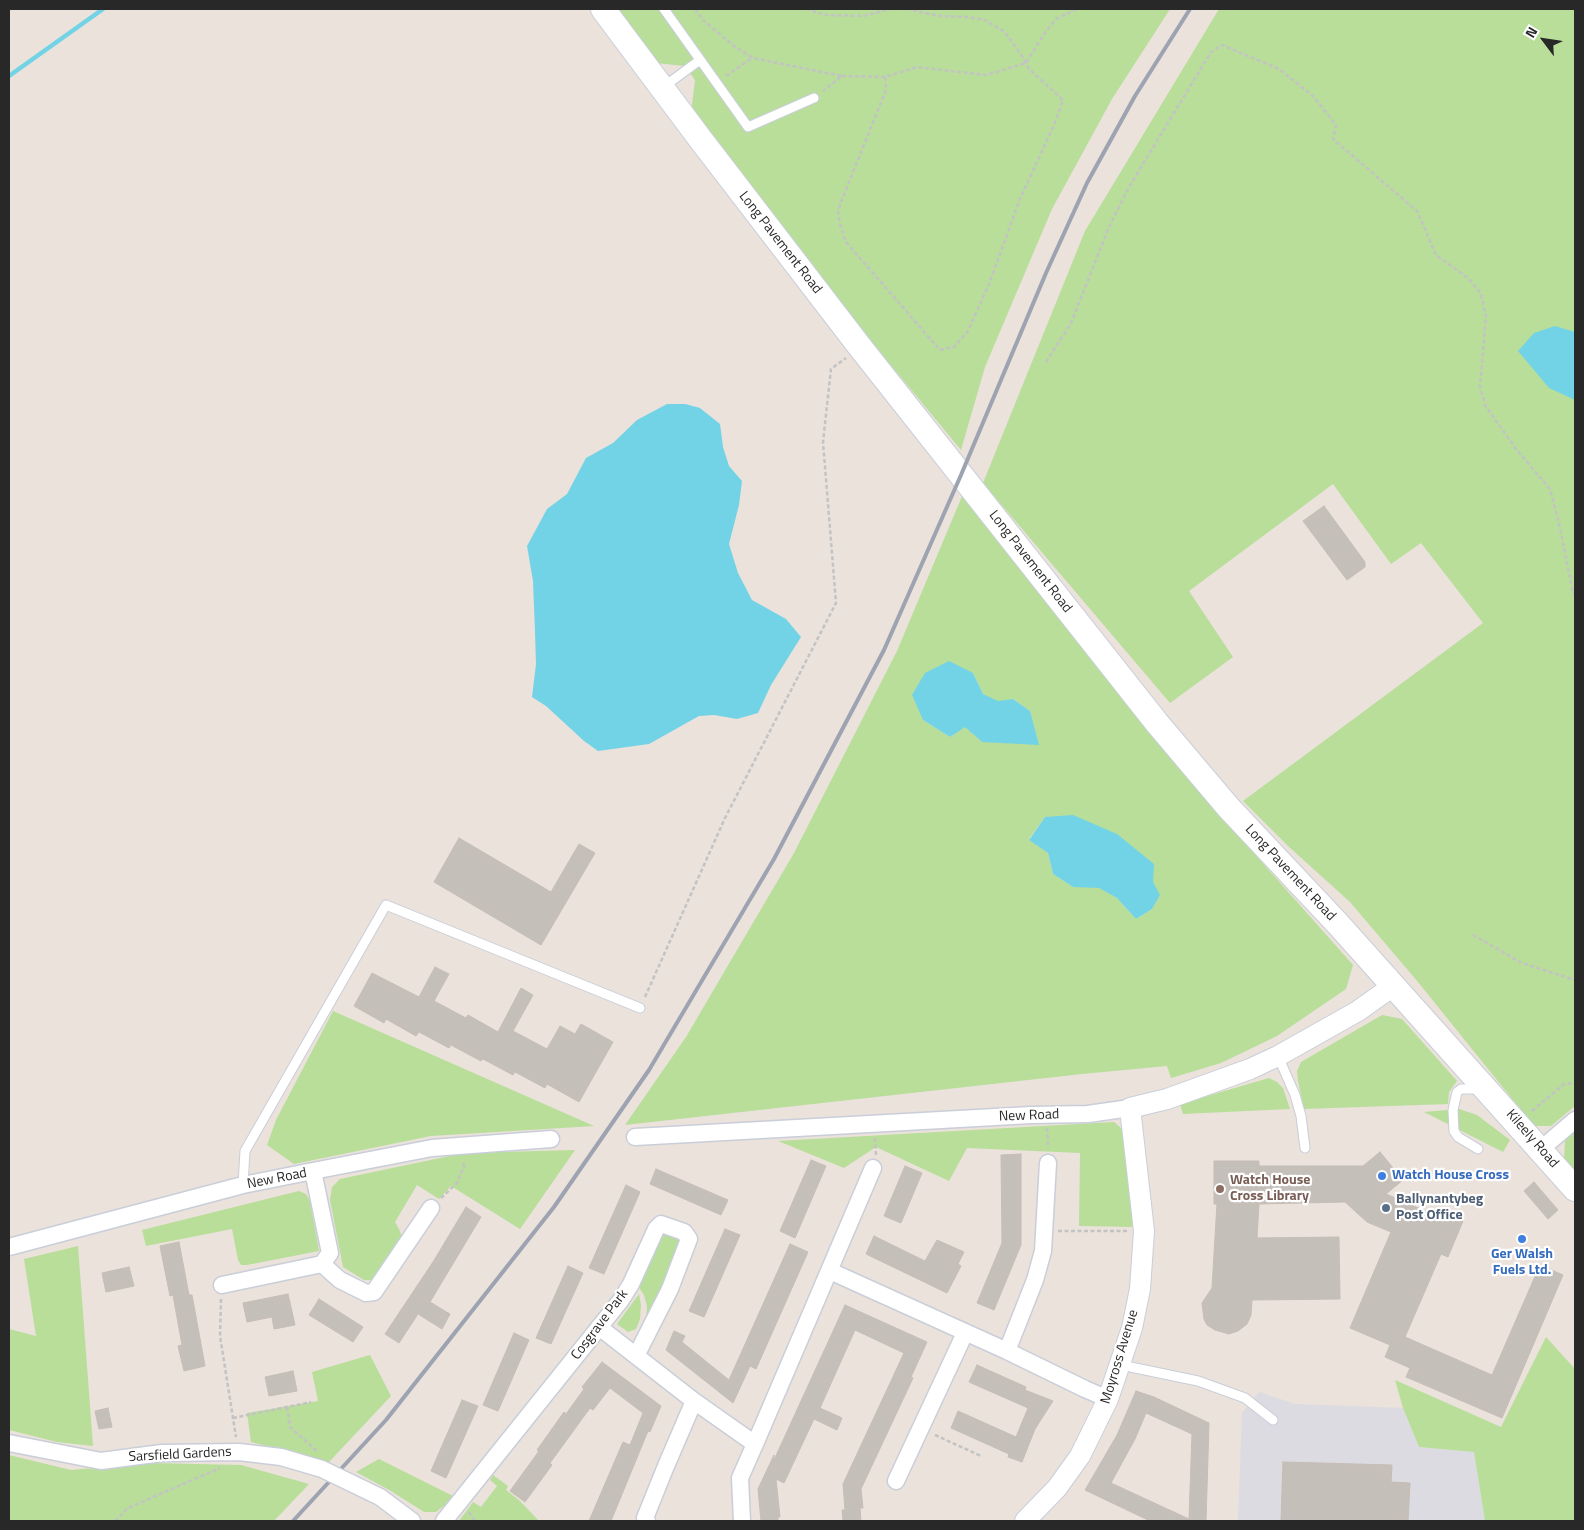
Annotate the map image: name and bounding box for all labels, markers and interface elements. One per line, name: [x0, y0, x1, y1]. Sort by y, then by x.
north arrow: [1519, 15, 1569, 65]
text: N: [1519, 22, 1542, 42]
street label: Long Pavement Road: [735, 188, 825, 298]
street label: Long Pavement Road: [985, 507, 1075, 617]
street label: Long Pavement Road: [1241, 821, 1339, 925]
street label: Kileely Road: [1502, 1106, 1562, 1172]
street label: New Road: [998, 1107, 1060, 1125]
street label: New Road: [246, 1165, 308, 1193]
place label: Watch House Cross: [1392, 1168, 1509, 1184]
marker: Watch House Cross: [1376, 1170, 1388, 1182]
place label: Watch House Cross Library: [1230, 1173, 1310, 1206]
marker: Watch House Cross Library: [1214, 1183, 1226, 1195]
place label: Ballynantybeg Post Office: [1396, 1192, 1483, 1224]
marker: Ballynantybeg Post Office: [1380, 1202, 1392, 1214]
marker: Ger Walsh Fuels Ltd.: [1516, 1233, 1528, 1245]
place label: Ger Walsh Fuels Ltd.: [1491, 1247, 1553, 1280]
street label: Cosgrave Park: [568, 1286, 632, 1364]
street label: Moyross Avenue: [1098, 1308, 1142, 1406]
street label: Sarsfield Gardens: [128, 1444, 232, 1466]

